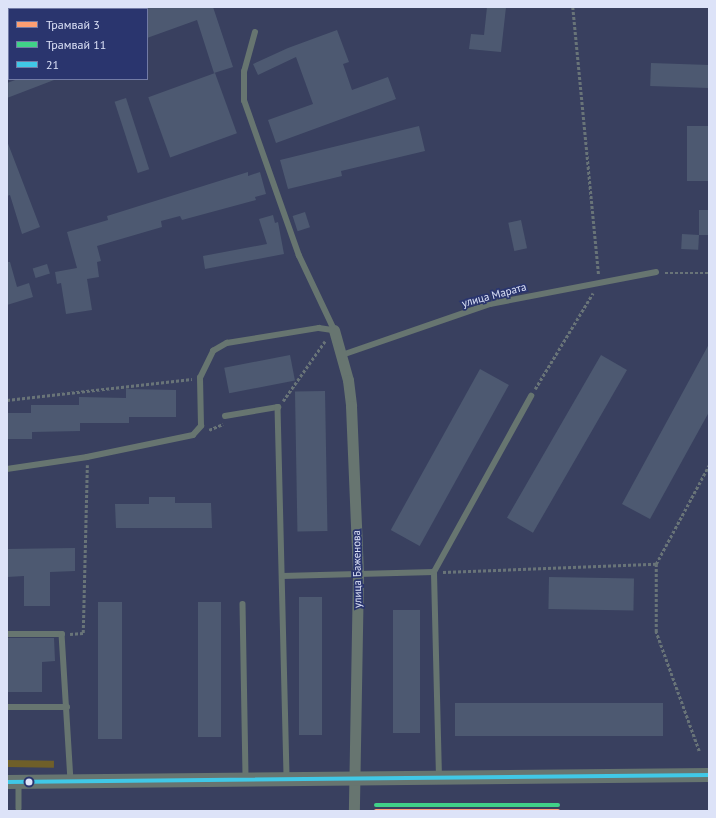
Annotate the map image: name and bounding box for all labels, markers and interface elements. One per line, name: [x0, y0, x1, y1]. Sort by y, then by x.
legend: [8, 8, 148, 80]
text: Трамвай 3: [46, 17, 100, 32]
text: Трамвай 11: [46, 37, 106, 52]
text: 21: [46, 57, 59, 72]
street label: улица Марата: [460, 280, 528, 310]
street label: улица Баженова: [350, 530, 364, 608]
unlabelled marker: [24, 777, 34, 787]

